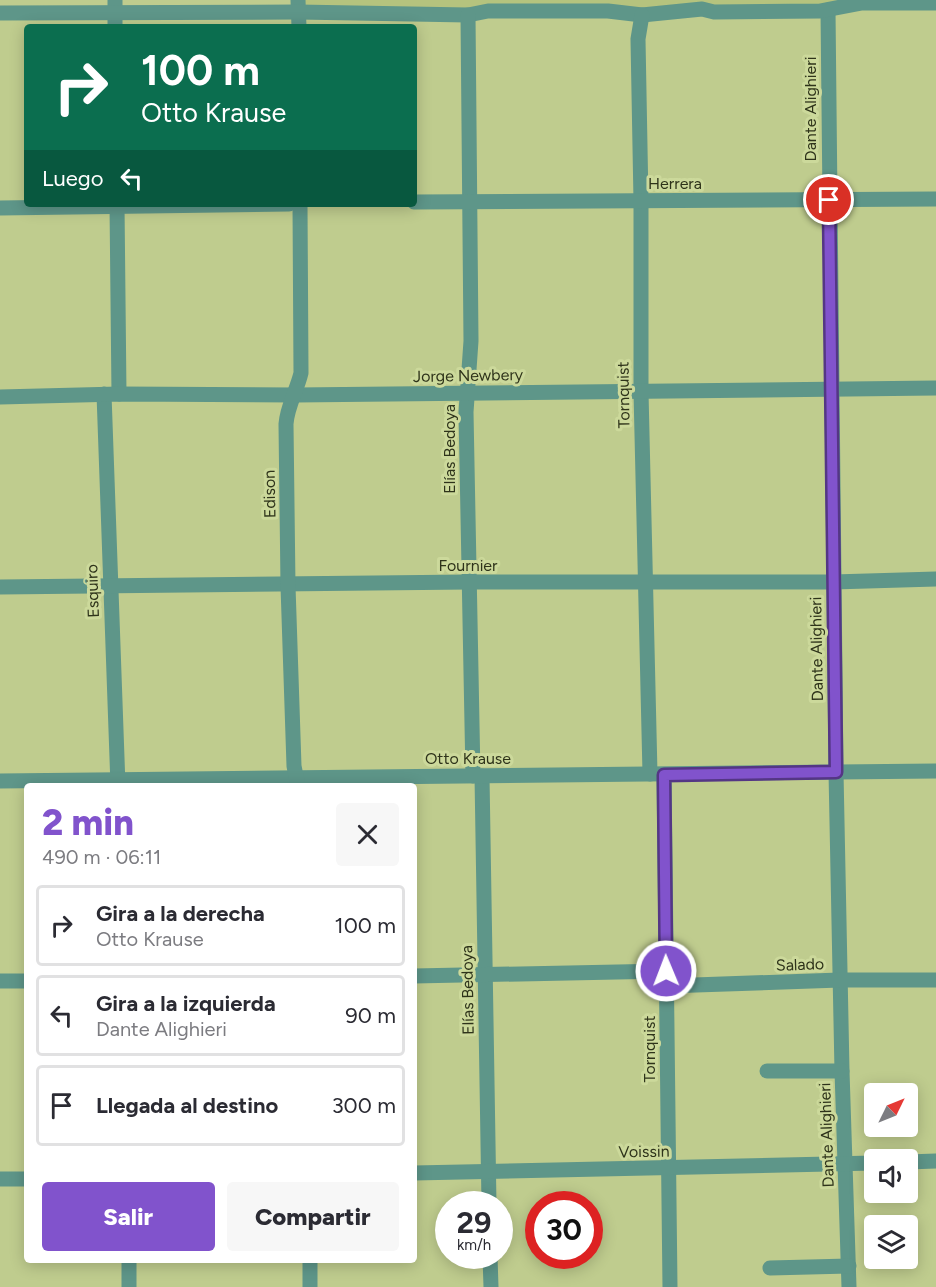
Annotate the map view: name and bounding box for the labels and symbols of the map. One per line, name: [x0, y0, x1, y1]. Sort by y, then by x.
street label: Dante Alighieri: [801, 57, 820, 161]
street label: Herrera: [648, 174, 702, 193]
pin: [803, 174, 854, 225]
street label: Tornquist: [613, 361, 634, 429]
street label: Jorge Newbery: [413, 365, 524, 386]
street label: Elías Bedoya: [440, 404, 459, 494]
street label: Edison: [260, 470, 279, 518]
street label: Fournier: [439, 556, 498, 575]
street label: Esquiro: [82, 564, 103, 618]
street label: Dante Alighieri: [806, 596, 827, 702]
street label: Otto Krause: [425, 749, 511, 768]
position arrow: [634, 939, 698, 1003]
street label: Elías Bedoya: [457, 945, 478, 1035]
street label: Salado: [776, 954, 824, 975]
street label: Tornquist: [640, 1016, 659, 1082]
street label: Dante Alighieri: [815, 1082, 838, 1188]
north arrow: [864, 1083, 918, 1137]
street label: Voissin: [618, 1142, 670, 1161]
speed limit sign: 30: [525, 1191, 603, 1269]

